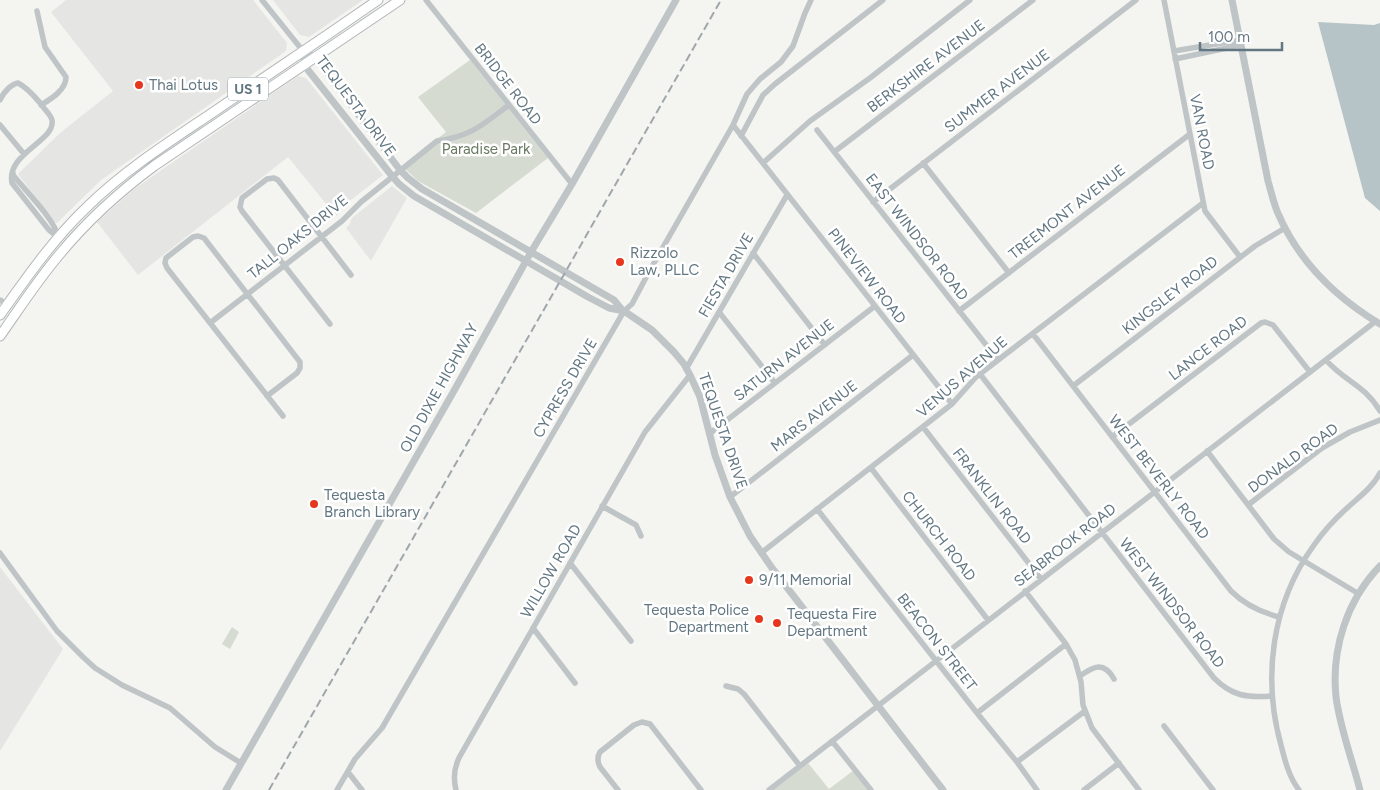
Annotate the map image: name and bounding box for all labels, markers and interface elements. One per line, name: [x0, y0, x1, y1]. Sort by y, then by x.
street label: BERKSHIRE AVENUE: [863, 16, 989, 116]
scale bar: [1200, 20, 1282, 52]
text: 100 m: [1208, 28, 1250, 46]
street label: BRIDGE ROAD: [471, 40, 545, 128]
street label: SUMMER AVENUE: [941, 46, 1053, 136]
street label: TEQUESTA DRIVE: [312, 52, 400, 160]
place label: Thai Lotus: [149, 76, 218, 94]
road number: US 1: [228, 78, 268, 100]
marker: Thai Lotus: [133, 79, 145, 91]
street label: VAN ROAD: [1186, 93, 1218, 171]
park label: Paradise Park: [442, 140, 531, 158]
street label: TREEMONT AVENUE: [1005, 161, 1129, 263]
street label: EAST WINDSOR ROAD: [862, 170, 972, 304]
street label: TALL OAKS DRIVE: [244, 191, 352, 283]
street label: PINEVIEW ROAD: [824, 225, 910, 327]
street label: FIESTA DRIVE: [695, 230, 757, 320]
place label: Rizzolo Law, PLLC: [630, 244, 699, 279]
street label: KINGSLEY ROAD: [1119, 252, 1221, 338]
marker: Rizzolo Law, PLLC: [614, 256, 626, 268]
street label: LANCE ROAD: [1165, 312, 1251, 384]
street label: SATURN AVENUE: [730, 315, 838, 405]
street label: OLD DIXIE HIGHWAY: [396, 320, 482, 456]
street label: VENUS AVENUE: [913, 333, 1011, 421]
street label: CYPRESS DRIVE: [529, 335, 601, 441]
street label: TEQUESTA DRIVE: [695, 371, 751, 491]
street label: MARS AVENUE: [767, 377, 861, 455]
street label: WEST BEVERLY ROAD: [1105, 411, 1213, 543]
street label: DONALD ROAD: [1244, 419, 1342, 497]
street label: FRANKLIN ROAD: [949, 444, 1035, 548]
place label: Tequesta Branch Library: [324, 486, 420, 521]
street label: CHURCH ROAD: [898, 487, 980, 585]
marker: Tequesta Branch Library: [308, 498, 320, 510]
street label: SEABROOK ROAD: [1010, 500, 1120, 590]
street label: WILLOW ROAD: [517, 521, 585, 621]
street label: WEST WINDSOR ROAD: [1116, 534, 1228, 672]
place label: 9/11 Memorial: [759, 571, 851, 589]
marker: 9/11 Memorial: [743, 574, 755, 586]
street label: BEACON STREET: [893, 590, 981, 695]
place label: Tequesta Police Department: [644, 601, 749, 636]
place label: Tequesta Fire Department: [787, 605, 877, 640]
marker: Tequesta Police Department: [753, 613, 765, 625]
marker: Tequesta Fire Department: [771, 617, 783, 629]

